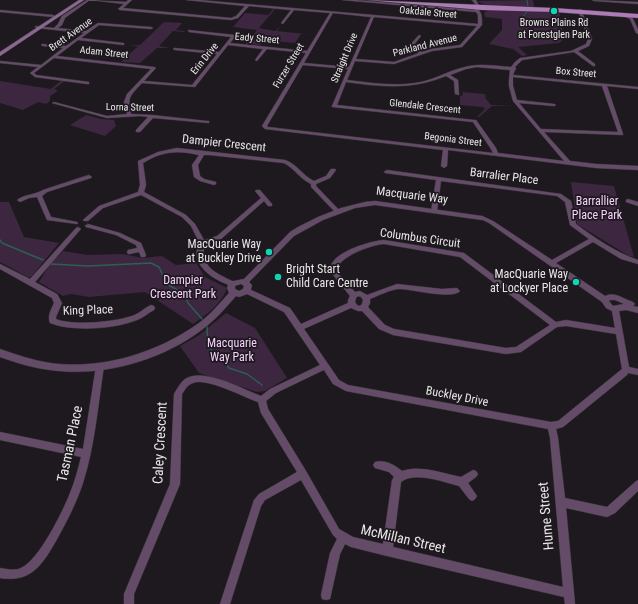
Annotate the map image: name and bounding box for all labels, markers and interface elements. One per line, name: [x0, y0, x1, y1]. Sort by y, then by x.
street label: Oakdale Street: [399, 5, 457, 21]
marker: Browns Plains Rd at Forestglen Park: [549, 6, 559, 16]
street label: Brett Avenue: [47, 16, 95, 54]
place label: Browns Plains Rd at Forestglen Park: [518, 17, 590, 40]
street label: Eady Street: [234, 31, 280, 47]
street label: Straight Drive: [329, 31, 361, 85]
street label: Parkland Avenue: [392, 32, 458, 60]
street label: Erin Drive: [189, 41, 221, 77]
street label: Furzer Street: [271, 41, 307, 91]
street label: Adam Street: [79, 44, 129, 62]
street label: Box Street: [555, 65, 597, 81]
street label: Glendale Crescent: [389, 97, 461, 117]
street label: Lorna Street: [106, 102, 154, 114]
street label: Begonia Street: [424, 131, 482, 149]
street label: Dampier Crescent: [181, 132, 267, 156]
street label: Barralier Place: [469, 166, 539, 188]
street label: Macquarie Way: [375, 184, 449, 208]
park label: Barrallier Place Park: [572, 195, 622, 223]
street label: Columbus Circuit: [379, 226, 461, 252]
place label: MacQuarie Way at Buckley Drive: [186, 238, 261, 266]
marker: MacQuarie Way at Buckley Drive: [264, 247, 274, 257]
place label: Bright Start Child Care Centre: [286, 263, 368, 291]
place label: MacQuarie Way at Lockyer Place: [490, 268, 568, 296]
marker: Bright Start Child Care Centre: [273, 272, 283, 282]
park label: Dampier Crescent Park: [150, 274, 216, 302]
marker: MacQuarie Way at Lockyer Place: [571, 277, 581, 287]
street label: King Place: [63, 303, 113, 319]
park label: Macquarie Way Park: [207, 337, 257, 365]
street label: Buckley Drive: [425, 384, 489, 410]
street label: Caley Crescent: [150, 401, 172, 485]
street label: Tasman Place: [55, 404, 87, 484]
street label: Hume Street: [536, 481, 558, 551]
street label: McMillan Street: [359, 522, 447, 558]

